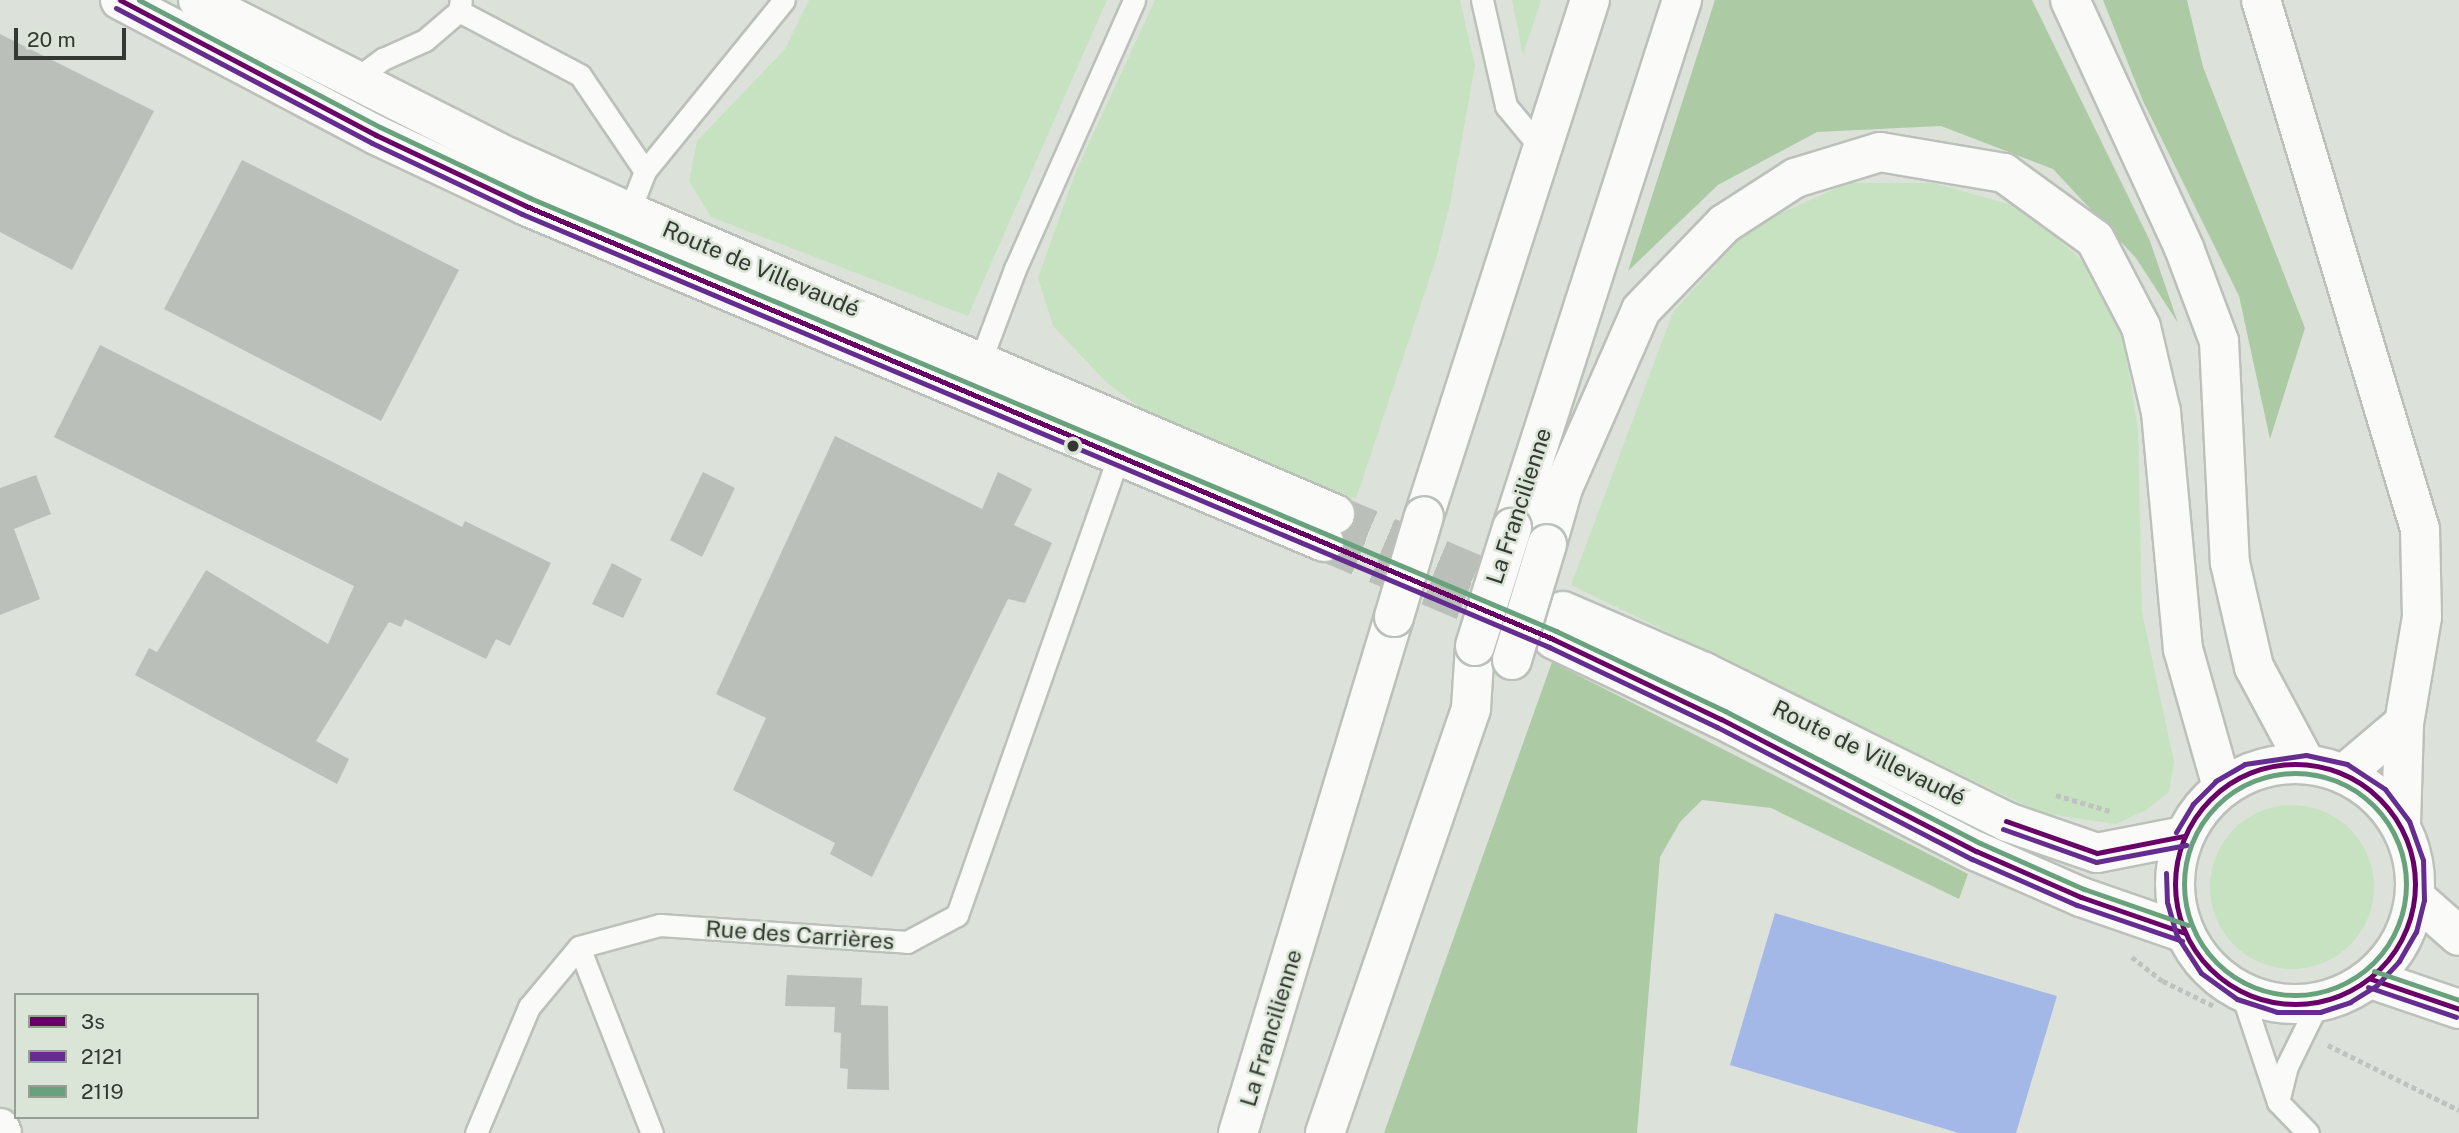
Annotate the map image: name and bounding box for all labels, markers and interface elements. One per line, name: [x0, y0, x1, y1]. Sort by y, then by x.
scale bar: [18, 14, 130, 58]
text: 20 m: [27, 27, 76, 52]
street label: Route de Villevaudé: [658, 215, 864, 323]
street label: La Francilienne: [1481, 424, 1557, 588]
unlabelled marker: [1066, 439, 1080, 453]
street label: Route de Villevaudé: [1768, 694, 1970, 812]
street label: Rue des Carrières: [704, 915, 896, 955]
street label: La Francilienne: [1234, 946, 1308, 1110]
legend: [14, 993, 259, 1119]
text: 3s: [81, 1009, 105, 1034]
text: 2121: [81, 1044, 123, 1069]
text: 2119: [81, 1079, 124, 1104]

